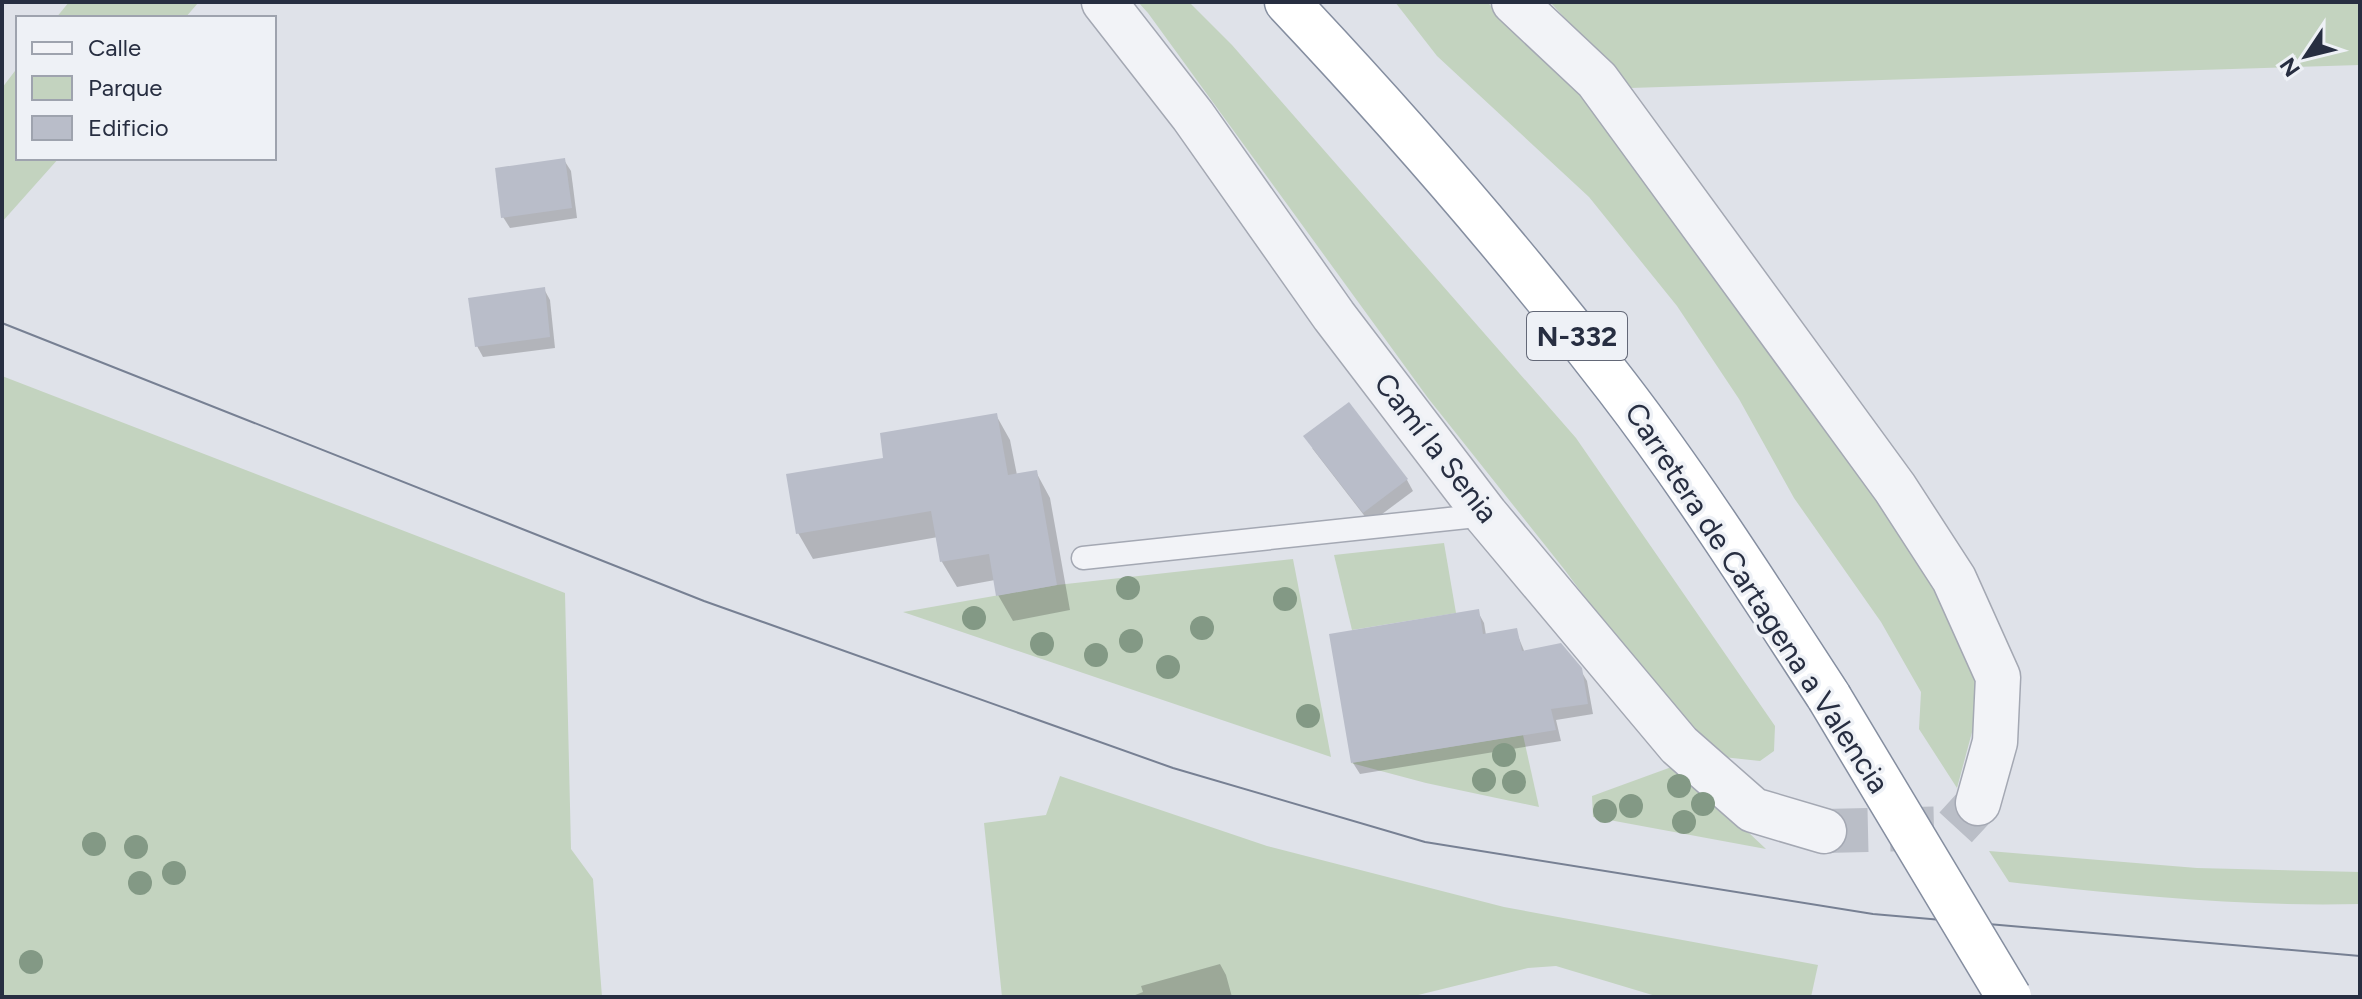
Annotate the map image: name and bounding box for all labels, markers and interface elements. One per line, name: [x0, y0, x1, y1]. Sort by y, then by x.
legend: [16, 16, 276, 160]
north arrow: [2266, 16, 2346, 96]
text: Calle: [88, 33, 141, 62]
text: N: [2274, 52, 2306, 82]
text: Parque: [88, 73, 162, 102]
text: Edificio: [88, 113, 169, 142]
road number: N-332: [1527, 312, 1627, 360]
street label: Camí la Senia: [1366, 365, 1506, 530]
street label: Carretera de Cartagena a Valencia: [1617, 395, 1898, 800]

